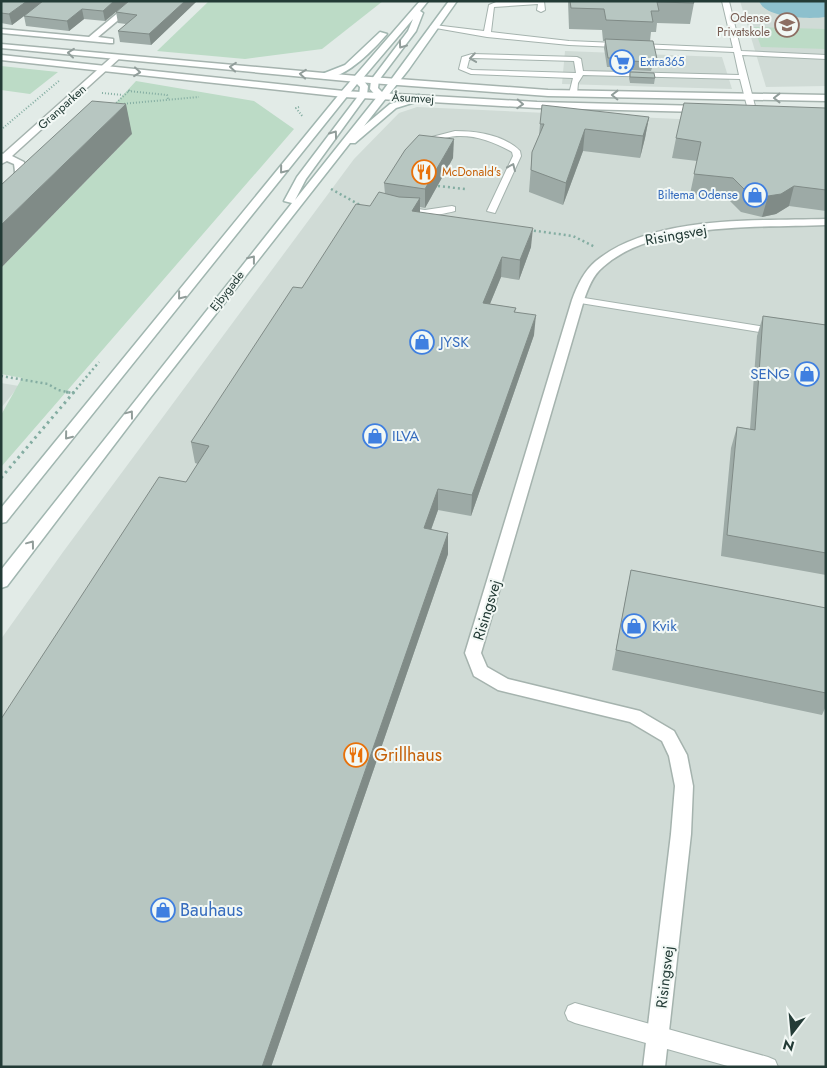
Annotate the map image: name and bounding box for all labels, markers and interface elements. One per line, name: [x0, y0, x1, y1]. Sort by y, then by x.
place label: Odense Privatskole: [717, 9, 770, 41]
school or university icon: Odense Privatskole: [774, 12, 800, 38]
one-way arrow: [399, 39, 408, 49]
one-way arrow: [66, 48, 74, 59]
supermarket icon: Extra365: [609, 49, 635, 75]
one-way arrow: [468, 52, 476, 63]
place label: Extra365: [640, 53, 685, 71]
one-way arrow: [228, 62, 236, 73]
one-way arrow: [133, 66, 141, 77]
one-way arrow: [299, 68, 307, 79]
street label: Granparken: [34, 80, 90, 134]
street label: Åsumvej: [391, 88, 435, 108]
one-way arrow: [610, 90, 618, 100]
one-way arrow: [773, 93, 780, 103]
one-way arrow: [516, 98, 524, 109]
one-way arrow: [328, 131, 336, 140]
restaurant icon: McDonald's: [411, 159, 437, 185]
place label: McDonald's: [442, 163, 501, 181]
one-way arrow: [506, 163, 517, 172]
one-way arrow: [281, 164, 289, 173]
shop icon: Biltema Odense: [742, 182, 768, 208]
place label: Biltema Odense: [658, 186, 738, 204]
street label: Risingsvej: [643, 219, 709, 251]
one-way arrow: [246, 256, 254, 265]
street label: Ejbygade: [205, 267, 249, 315]
one-way arrow: [178, 290, 186, 299]
shop icon: JYSK: [409, 329, 435, 355]
place label: JYSK: [438, 331, 469, 353]
shop icon: SENG: [794, 361, 820, 387]
place label: SENG: [750, 363, 790, 385]
one-way arrow: [124, 411, 133, 420]
shop icon: ILVA: [362, 423, 388, 449]
place label: ILVA: [392, 425, 419, 447]
one-way arrow: [65, 430, 73, 439]
one-way arrow: [25, 540, 34, 549]
street label: Risingsvej: [467, 577, 507, 643]
shop icon: Kvik: [621, 613, 647, 639]
place label: Kvik: [652, 615, 677, 637]
restaurant icon: Grillhaus: [343, 742, 369, 768]
place label: Grillhaus: [374, 742, 442, 768]
shop icon: Bauhaus: [150, 897, 176, 923]
place label: Bauhaus: [180, 897, 243, 923]
street label: Risingsvej: [650, 945, 680, 1009]
north arrow: [767, 1008, 817, 1058]
text: N: [780, 1034, 797, 1057]

